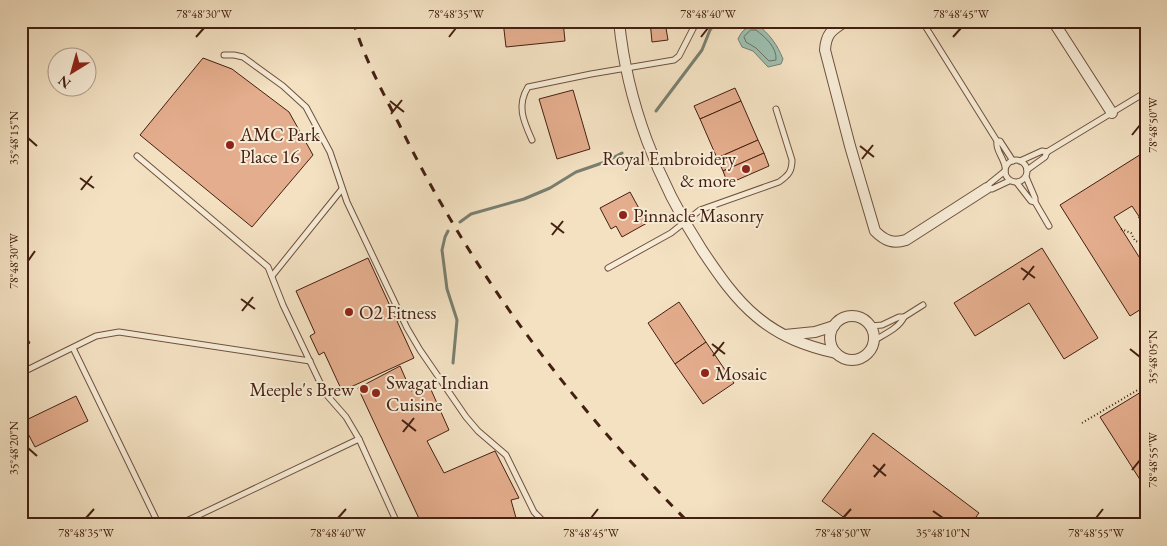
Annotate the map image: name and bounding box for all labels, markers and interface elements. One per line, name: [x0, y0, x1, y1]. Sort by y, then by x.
text: 78°48'30"W: [176, 6, 233, 22]
text: 78°48'35"W: [428, 6, 485, 22]
text: 78°48'40"W: [680, 6, 737, 22]
text: 78°48'45"W: [933, 6, 990, 22]
north arrow: [48, 48, 98, 98]
text: N: [54, 71, 74, 93]
text: 78°48'50"W: [1145, 96, 1161, 153]
text: 35°48'15"N: [6, 111, 22, 165]
place label: AMC Park Place 16: [239, 122, 321, 169]
marker: AMC Park Place 16: [224, 139, 236, 151]
place label: Royal Embroidery & more: [602, 146, 737, 193]
marker: Royal Embroidery & more: [740, 163, 752, 175]
place label: Pinnacle Masonry: [633, 203, 765, 228]
marker: Pinnacle Masonry: [617, 209, 629, 221]
text: 78°48'30"W: [6, 232, 22, 289]
place label: O2 Fitness: [359, 300, 436, 325]
marker: O2 Fitness: [343, 306, 355, 318]
text: 35°48'05"N: [1145, 330, 1161, 384]
place label: Mosaic: [715, 361, 768, 386]
marker: Mosaic: [699, 367, 711, 379]
place label: Swagat Indian Cuisine: [386, 370, 489, 417]
place label: Meeple's Brew: [249, 377, 355, 402]
marker: Meeple's Brew: [358, 383, 370, 395]
marker: Swagat Indian Cuisine: [370, 387, 382, 399]
text: 35°48'20"N: [6, 421, 22, 475]
text: 78°48'55"W: [1145, 431, 1161, 488]
text: 78°48'35"W: [58, 525, 115, 541]
text: 78°48'40"W: [310, 525, 367, 541]
text: 78°48'45"W: [563, 525, 620, 541]
text: 78°48'50"W: [815, 525, 872, 541]
text: 35°48'10"N: [916, 525, 970, 541]
text: 78°48'55"W: [1068, 525, 1125, 541]

